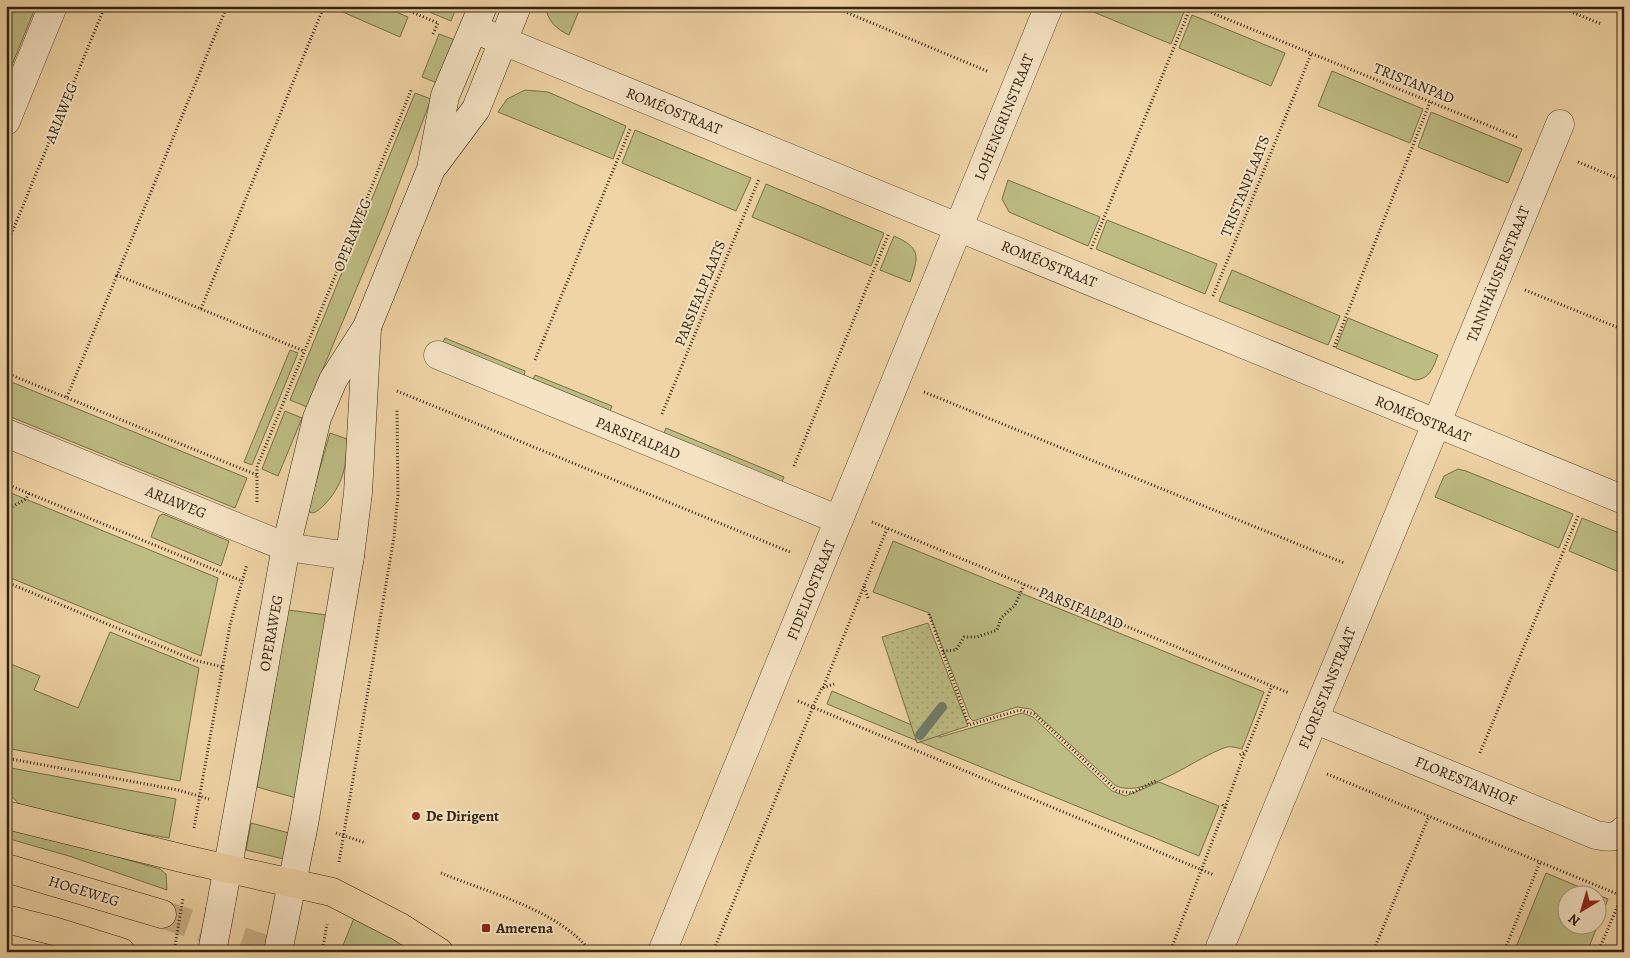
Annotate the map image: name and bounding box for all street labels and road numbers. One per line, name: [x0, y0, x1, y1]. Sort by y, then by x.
street label: LOHENGRINSTRAAT: [969, 50, 1039, 183]
street label: TRISTANPAD: [1371, 58, 1457, 108]
street label: ARIAWEG: [39, 80, 82, 147]
street label: ROMÉOSTRAAT: [623, 83, 726, 140]
street label: TRISTANPLAATS: [1216, 132, 1274, 240]
street label: OPERAWEG: [328, 195, 376, 275]
street label: TANNHÄUSERSTRAAT: [1462, 202, 1535, 345]
street label: ROMÉOSTRAAT: [998, 236, 1101, 293]
street label: PARSIFALPLAATS: [670, 237, 730, 349]
street label: ROMÉOSTRAAT: [1372, 391, 1475, 448]
street label: PARSIFALPAD: [593, 412, 683, 464]
street label: ARIAWEG: [142, 480, 209, 523]
street label: FIDELIOSTRAAT: [782, 536, 840, 643]
street label: PARSIFALPAD: [1036, 582, 1126, 634]
street label: OPERAWEG: [254, 593, 288, 673]
street label: FLORESTANSTRAAT: [1293, 623, 1361, 752]
street label: FLORESTANHOF: [1412, 751, 1520, 811]
street label: HOGEWEG: [46, 871, 122, 911]

